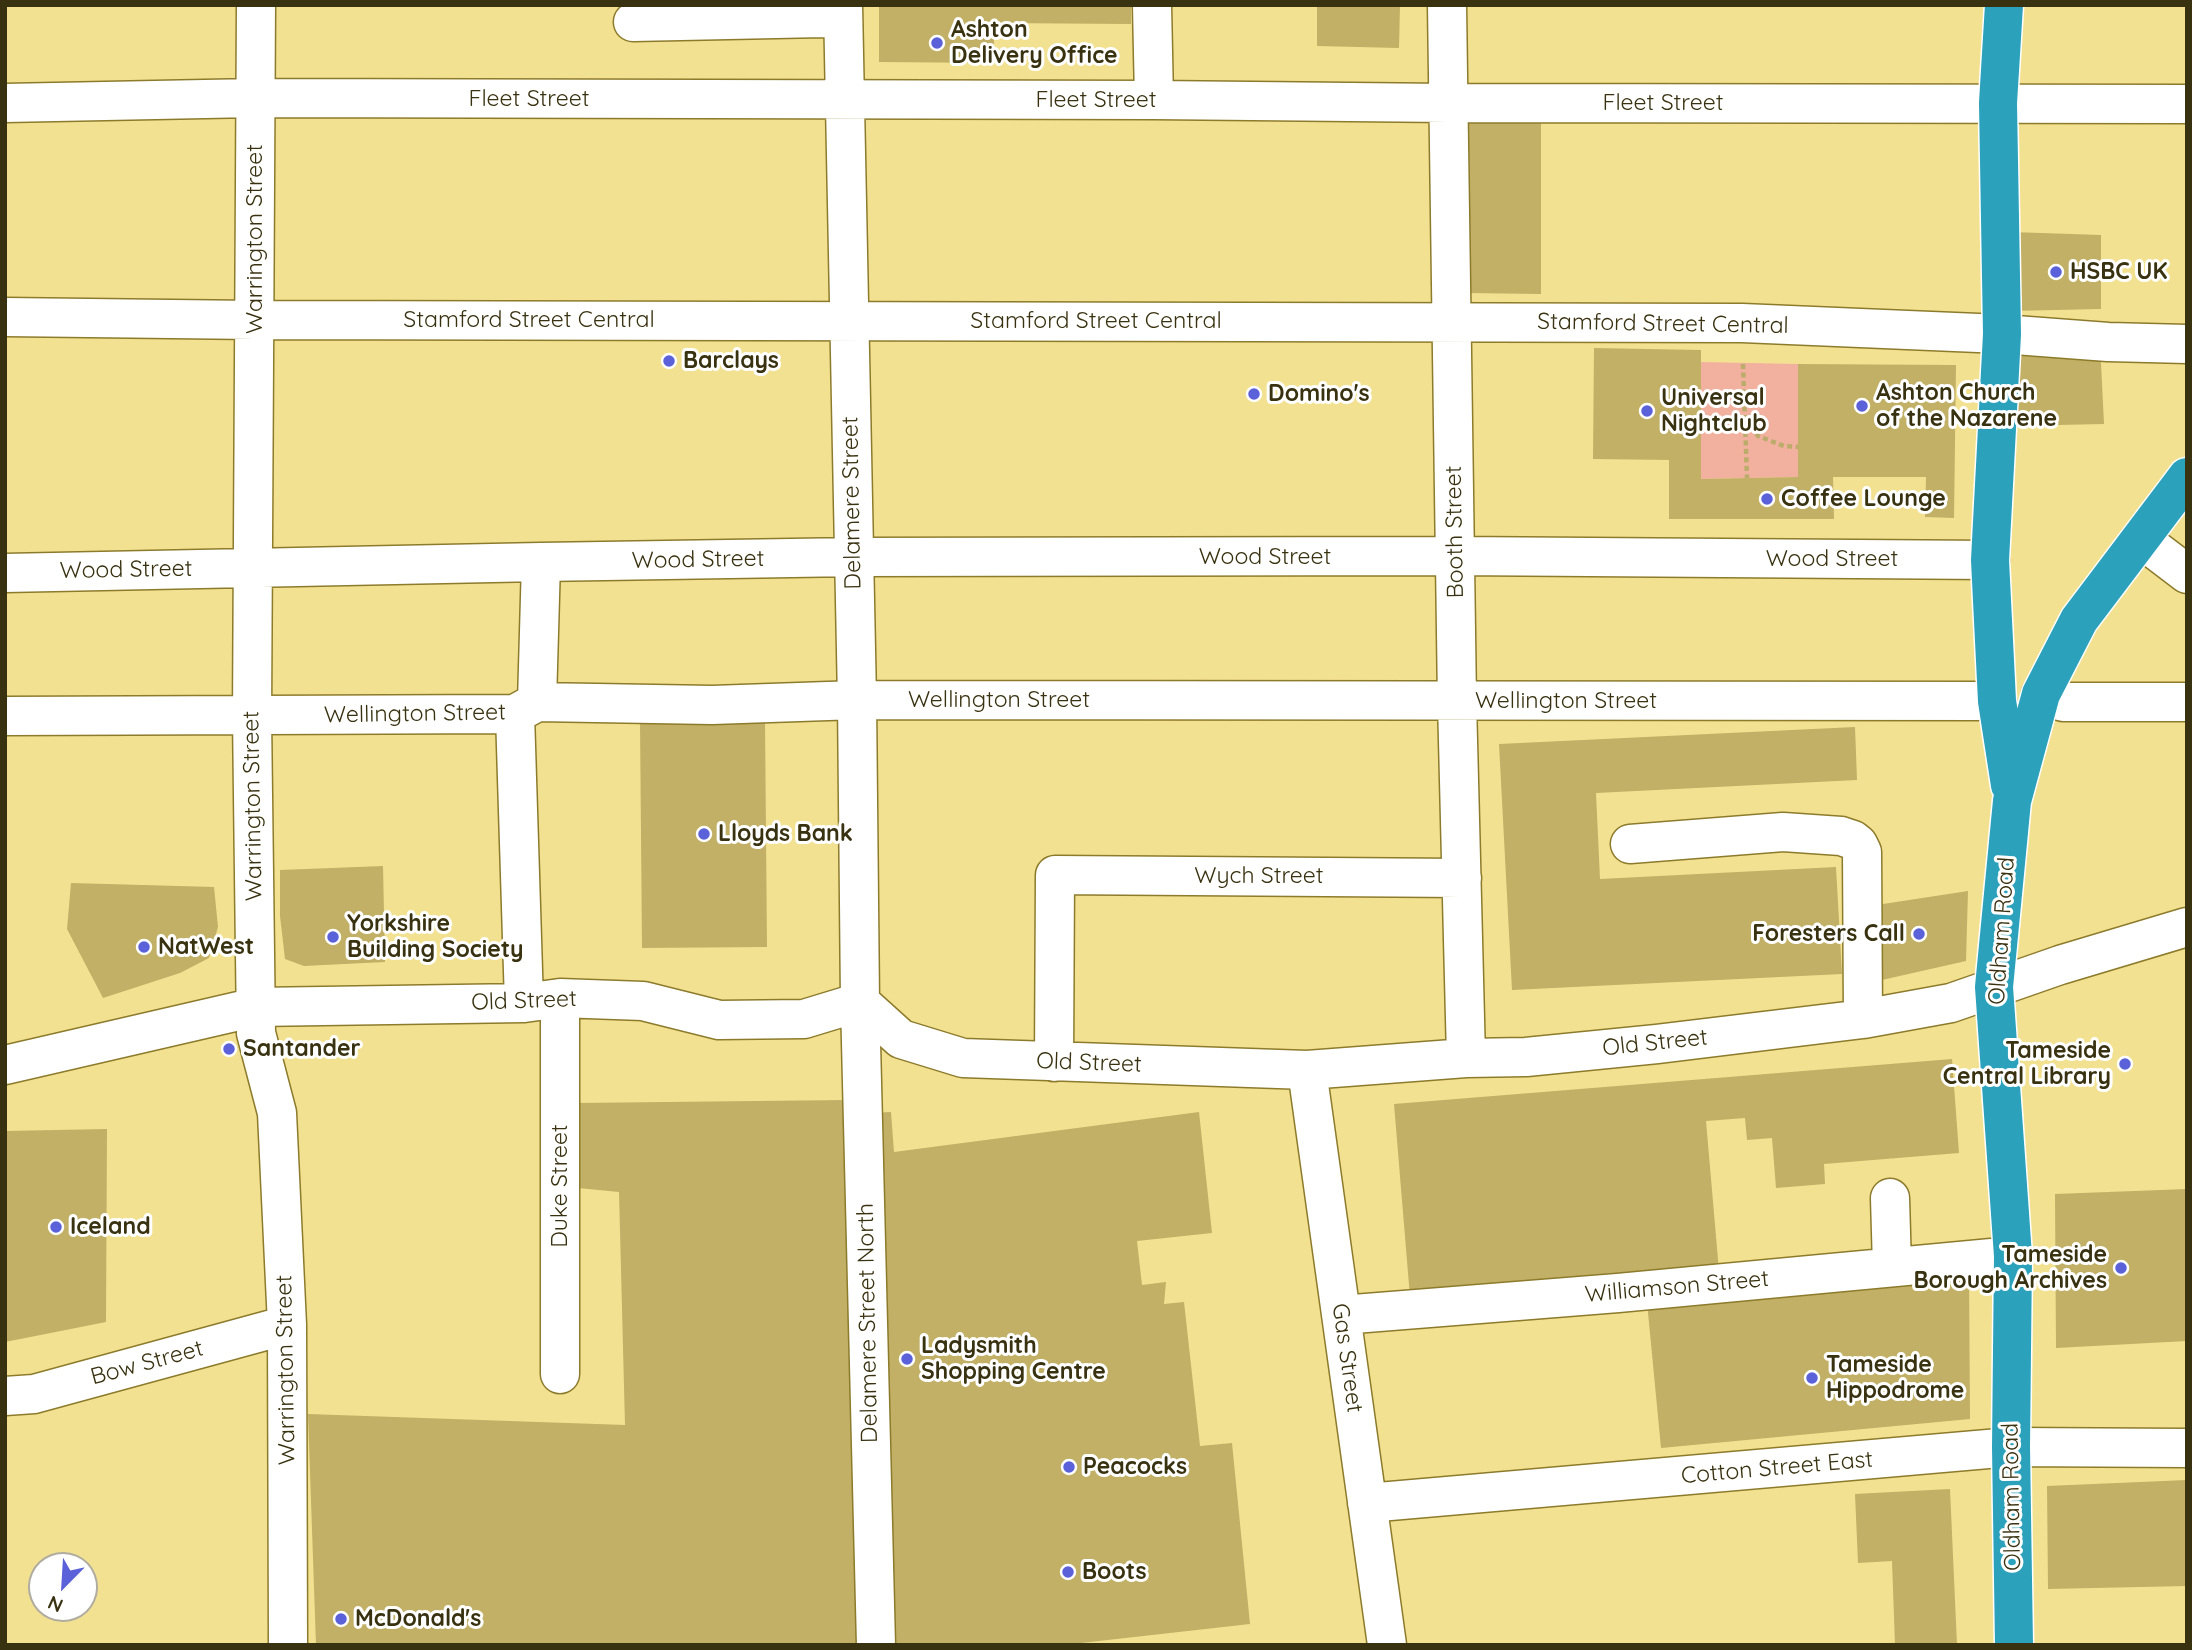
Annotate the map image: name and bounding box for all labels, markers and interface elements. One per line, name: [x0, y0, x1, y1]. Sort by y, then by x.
place label: Ashton Delivery Office: [951, 16, 1118, 70]
marker: Ashton Delivery Office: [929, 35, 945, 51]
street label: Fleet Street: [468, 85, 590, 113]
street label: Fleet Street: [1035, 86, 1157, 114]
street label: Fleet Street: [1602, 89, 1724, 117]
street label: Warrington Street: [241, 144, 269, 334]
place label: HSBC UK: [2070, 258, 2167, 286]
marker: HSBC UK: [2048, 264, 2064, 280]
street label: Stamford Street Central: [403, 306, 655, 334]
street label: Stamford Street Central: [970, 307, 1222, 335]
street label: Stamford Street Central: [1537, 308, 1789, 340]
place label: Barclays: [683, 347, 779, 375]
marker: Barclays: [661, 353, 677, 369]
place label: Ashton Church of the Nazarene: [1876, 379, 2057, 433]
place label: Domino's: [1268, 380, 1370, 408]
place label: Universal Nightclub: [1661, 384, 1767, 438]
marker: Domino's: [1246, 386, 1262, 402]
marker: Ashton Church of the Nazarene: [1854, 398, 1870, 414]
marker: Universal Nightclub: [1639, 403, 1655, 419]
street label: Delamere Street: [837, 416, 867, 590]
street label: Booth Street: [1440, 465, 1470, 599]
place label: Coffee Lounge: [1781, 485, 1946, 513]
marker: Coffee Lounge: [1759, 491, 1775, 507]
street label: Wood Street: [1199, 543, 1331, 571]
street label: Wood Street: [631, 545, 765, 575]
street label: Wood Street: [1766, 545, 1898, 573]
street label: Wood Street: [59, 555, 193, 585]
street label: Wellington Street: [908, 686, 1090, 714]
street label: Wellington Street: [1475, 687, 1657, 715]
street label: Wellington Street: [324, 699, 506, 729]
street label: Warrington Street: [238, 711, 268, 901]
place label: Lloyds Bank: [718, 820, 853, 848]
marker: Lloyds Bank: [696, 826, 712, 842]
street label: Oldham Road: [1983, 856, 2021, 1006]
street label: Wych Street: [1194, 862, 1324, 890]
place label: Yorkshire Building Society: [347, 910, 524, 964]
place label: Foresters Call: [1752, 920, 1905, 948]
marker: Foresters Call: [1911, 926, 1927, 942]
marker: Yorkshire Building Society: [325, 929, 341, 945]
place label: NatWest: [158, 933, 254, 961]
marker: NatWest: [136, 939, 152, 955]
street label: Old Street: [471, 985, 577, 1017]
street label: Old Street: [1601, 1024, 1709, 1062]
place label: Santander: [243, 1035, 360, 1063]
place label: Tameside Central Library: [1943, 1037, 2111, 1091]
marker: Santander: [221, 1041, 237, 1057]
street label: Old Street: [1036, 1047, 1142, 1079]
marker: Tameside Central Library: [2117, 1056, 2133, 1072]
street label: Duke Street: [546, 1124, 574, 1248]
street label: Delamere Street North: [852, 1203, 884, 1443]
place label: Iceland: [70, 1213, 151, 1241]
marker: Iceland: [48, 1219, 64, 1235]
place label: Tameside Borough Archives: [1913, 1241, 2107, 1295]
marker: Tameside Borough Archives: [2113, 1260, 2129, 1276]
street label: Williamson Street: [1584, 1265, 1770, 1309]
street label: Warrington Street: [271, 1275, 301, 1465]
street label: Gas Street: [1326, 1302, 1368, 1414]
place label: Ladysmith Shopping Centre: [921, 1332, 1106, 1386]
street label: Bow Street: [88, 1335, 206, 1391]
marker: Ladysmith Shopping Centre: [899, 1351, 915, 1367]
place label: Tameside Hippodrome: [1826, 1351, 1964, 1405]
marker: Tameside Hippodrome: [1804, 1370, 1820, 1386]
street label: Oldham Road: [1997, 1423, 2027, 1571]
street label: Cotton Street East: [1680, 1446, 1874, 1490]
place label: Peacocks: [1083, 1453, 1187, 1481]
marker: Peacocks: [1061, 1459, 1077, 1475]
north arrow: [28, 1552, 98, 1622]
place label: Boots: [1082, 1558, 1147, 1586]
marker: Boots: [1060, 1564, 1076, 1580]
text: N: [44, 1591, 67, 1618]
place label: McDonald's: [355, 1605, 481, 1633]
marker: McDonald's: [333, 1611, 349, 1627]

